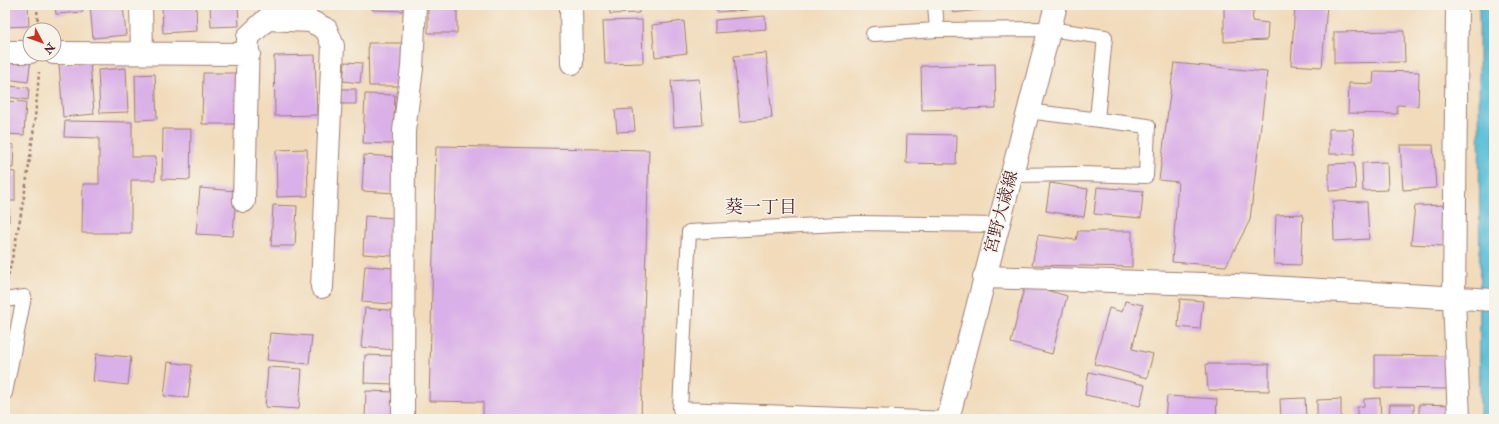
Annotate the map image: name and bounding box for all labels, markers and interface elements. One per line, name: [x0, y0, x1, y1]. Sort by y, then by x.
north arrow: [22, 22, 62, 62]
text: N: [40, 39, 58, 57]
street label: 宮野大歳線: [980, 168, 1022, 256]
district label: 葵一丁目: [725, 196, 797, 219]

